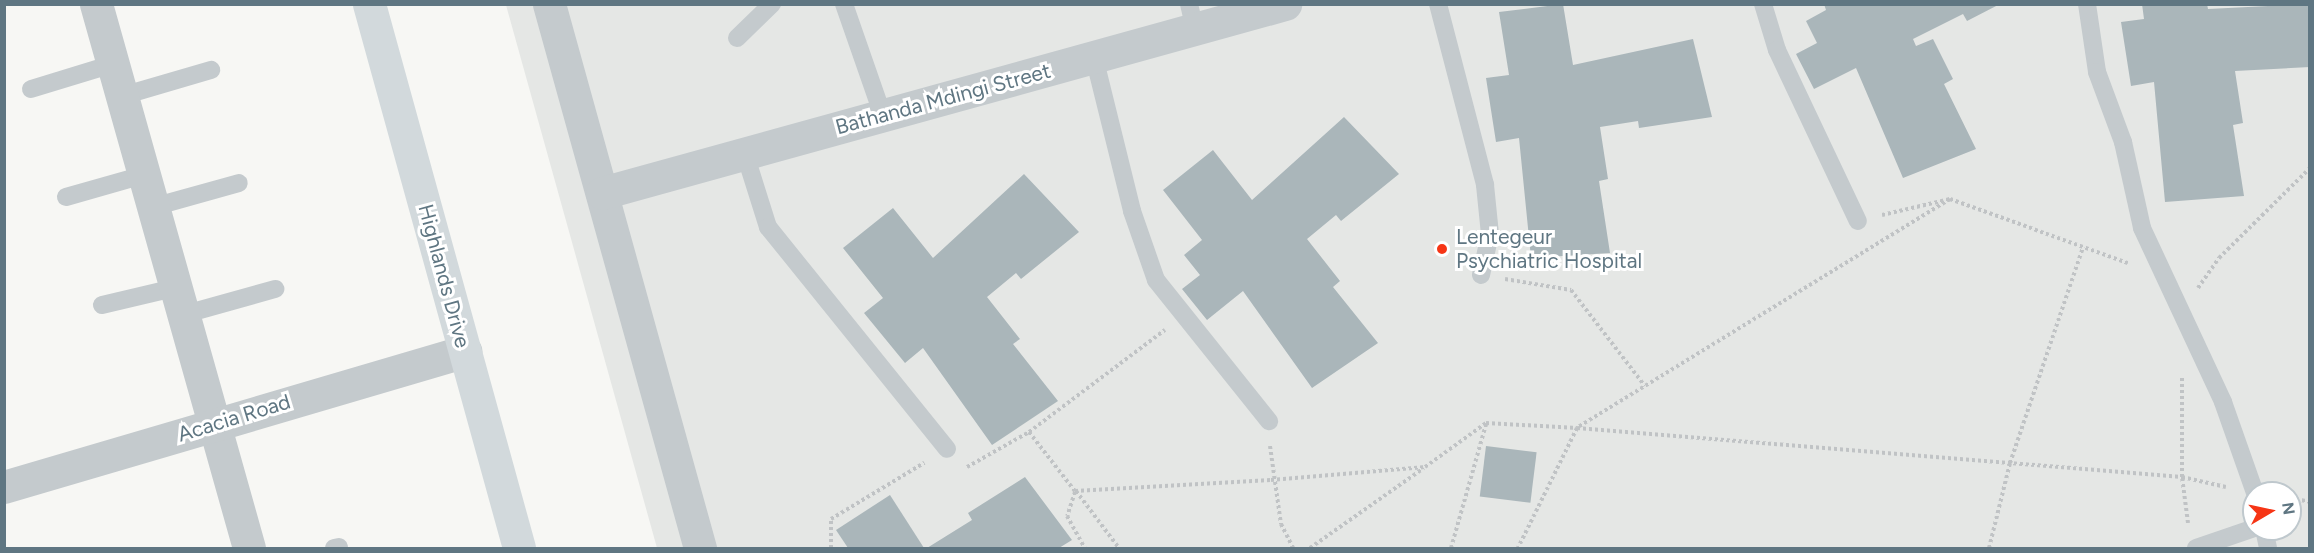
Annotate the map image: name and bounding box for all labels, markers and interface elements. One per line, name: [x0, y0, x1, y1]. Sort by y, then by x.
street label: Bathanda Mdingi Street: [833, 58, 1053, 140]
street label: Highlands Drive: [413, 201, 475, 351]
place label: Lentegeur Psychiatric Hospital: [1456, 224, 1642, 274]
marker: Lentegeur Psychiatric Hospital: [1433, 240, 1451, 258]
street label: Acacia Road: [175, 389, 293, 447]
north arrow: [2242, 481, 2302, 541]
text: N: [2278, 501, 2299, 516]

